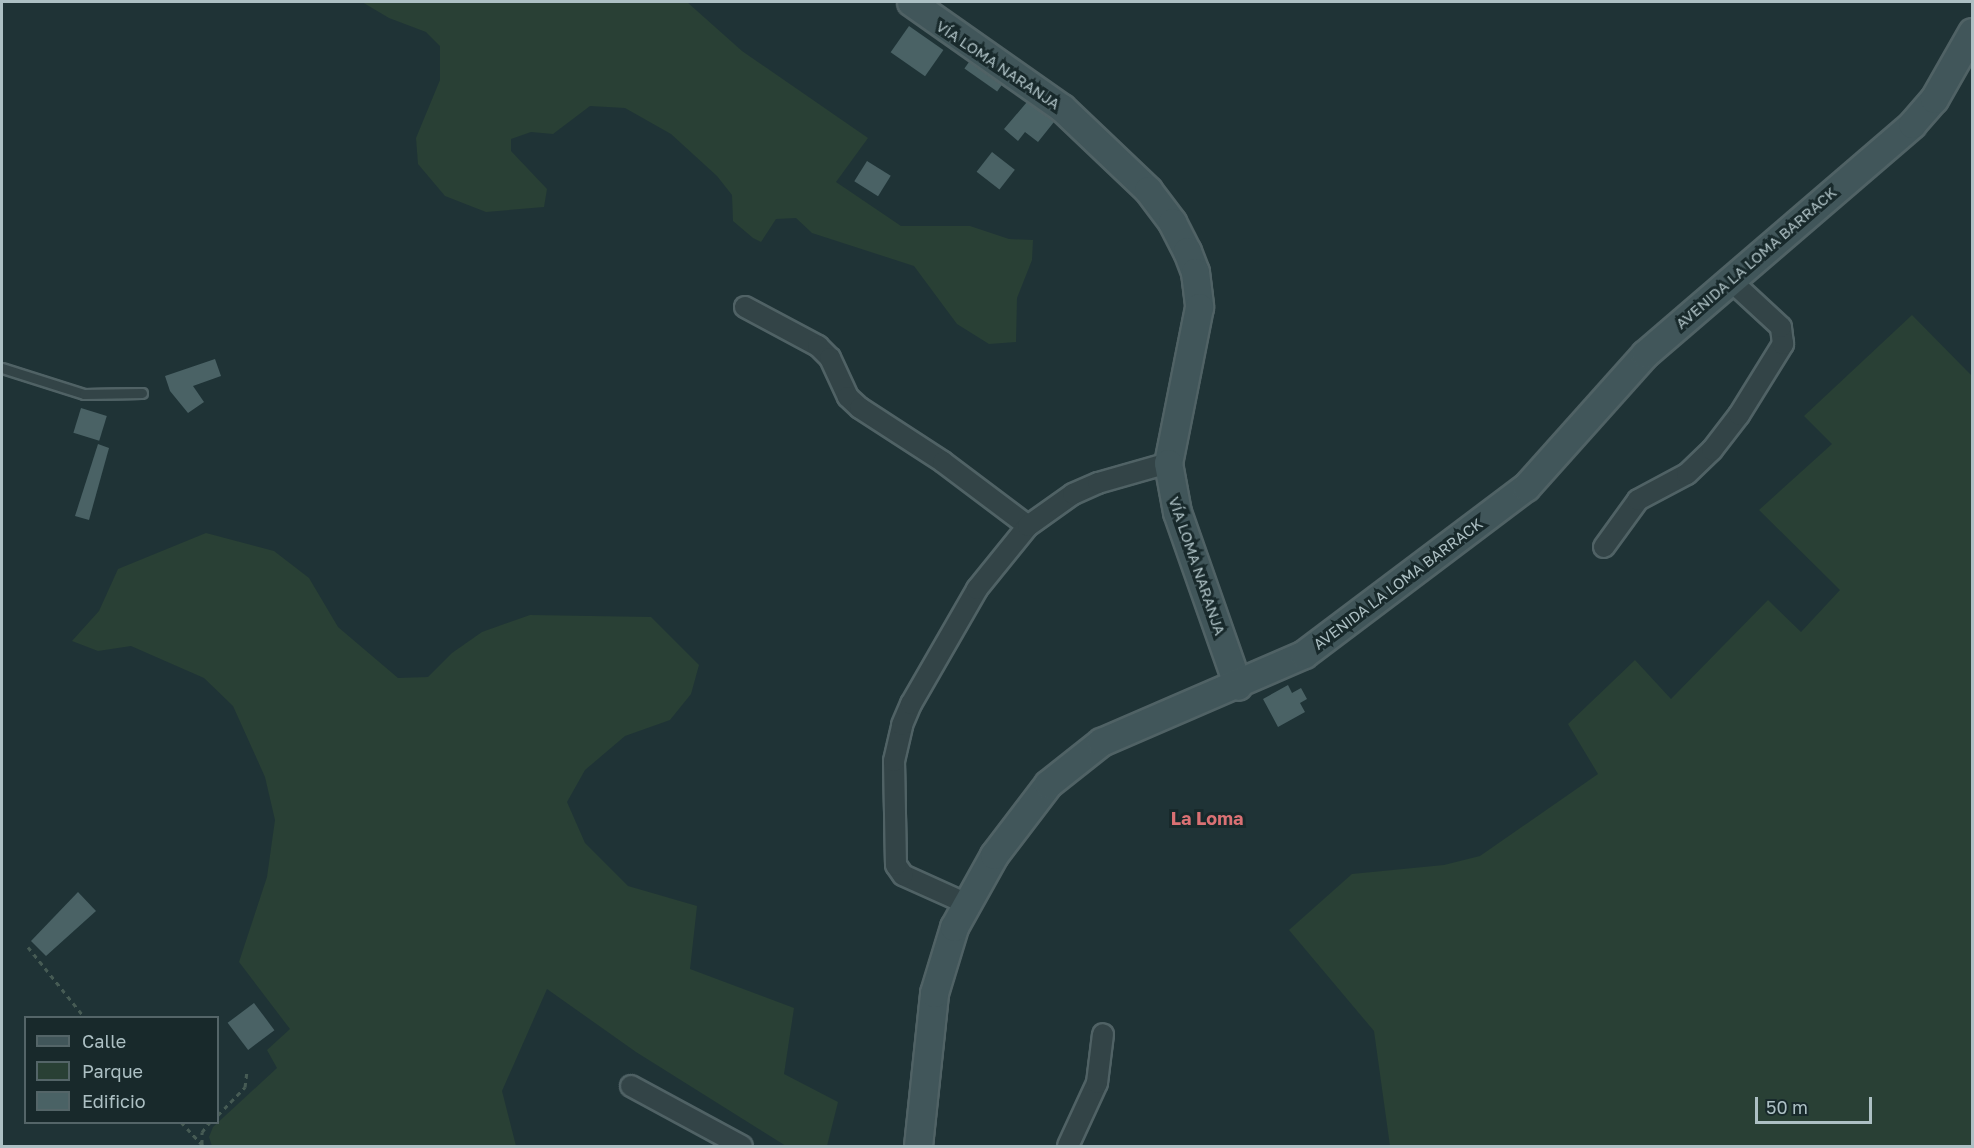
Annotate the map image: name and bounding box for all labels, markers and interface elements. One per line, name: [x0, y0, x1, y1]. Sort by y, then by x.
street label: VÍA LOMA NARANJA: [933, 17, 1063, 113]
street label: AVENIDA LA LOMA BARRACK: [1672, 183, 1840, 333]
street label: VÍA LOMA NARANJA: [1165, 494, 1229, 638]
street label: AVENIDA LA LOMA BARRACK: [1310, 515, 1486, 653]
district label: La Loma: [1171, 807, 1243, 829]
legend: [24, 1016, 219, 1124]
text: Calle: [82, 1030, 126, 1052]
text: Parque: [82, 1060, 143, 1082]
scale bar: [1758, 1085, 1875, 1123]
text: Edificio: [82, 1090, 146, 1112]
text: 50 m: [1766, 1096, 1808, 1118]

